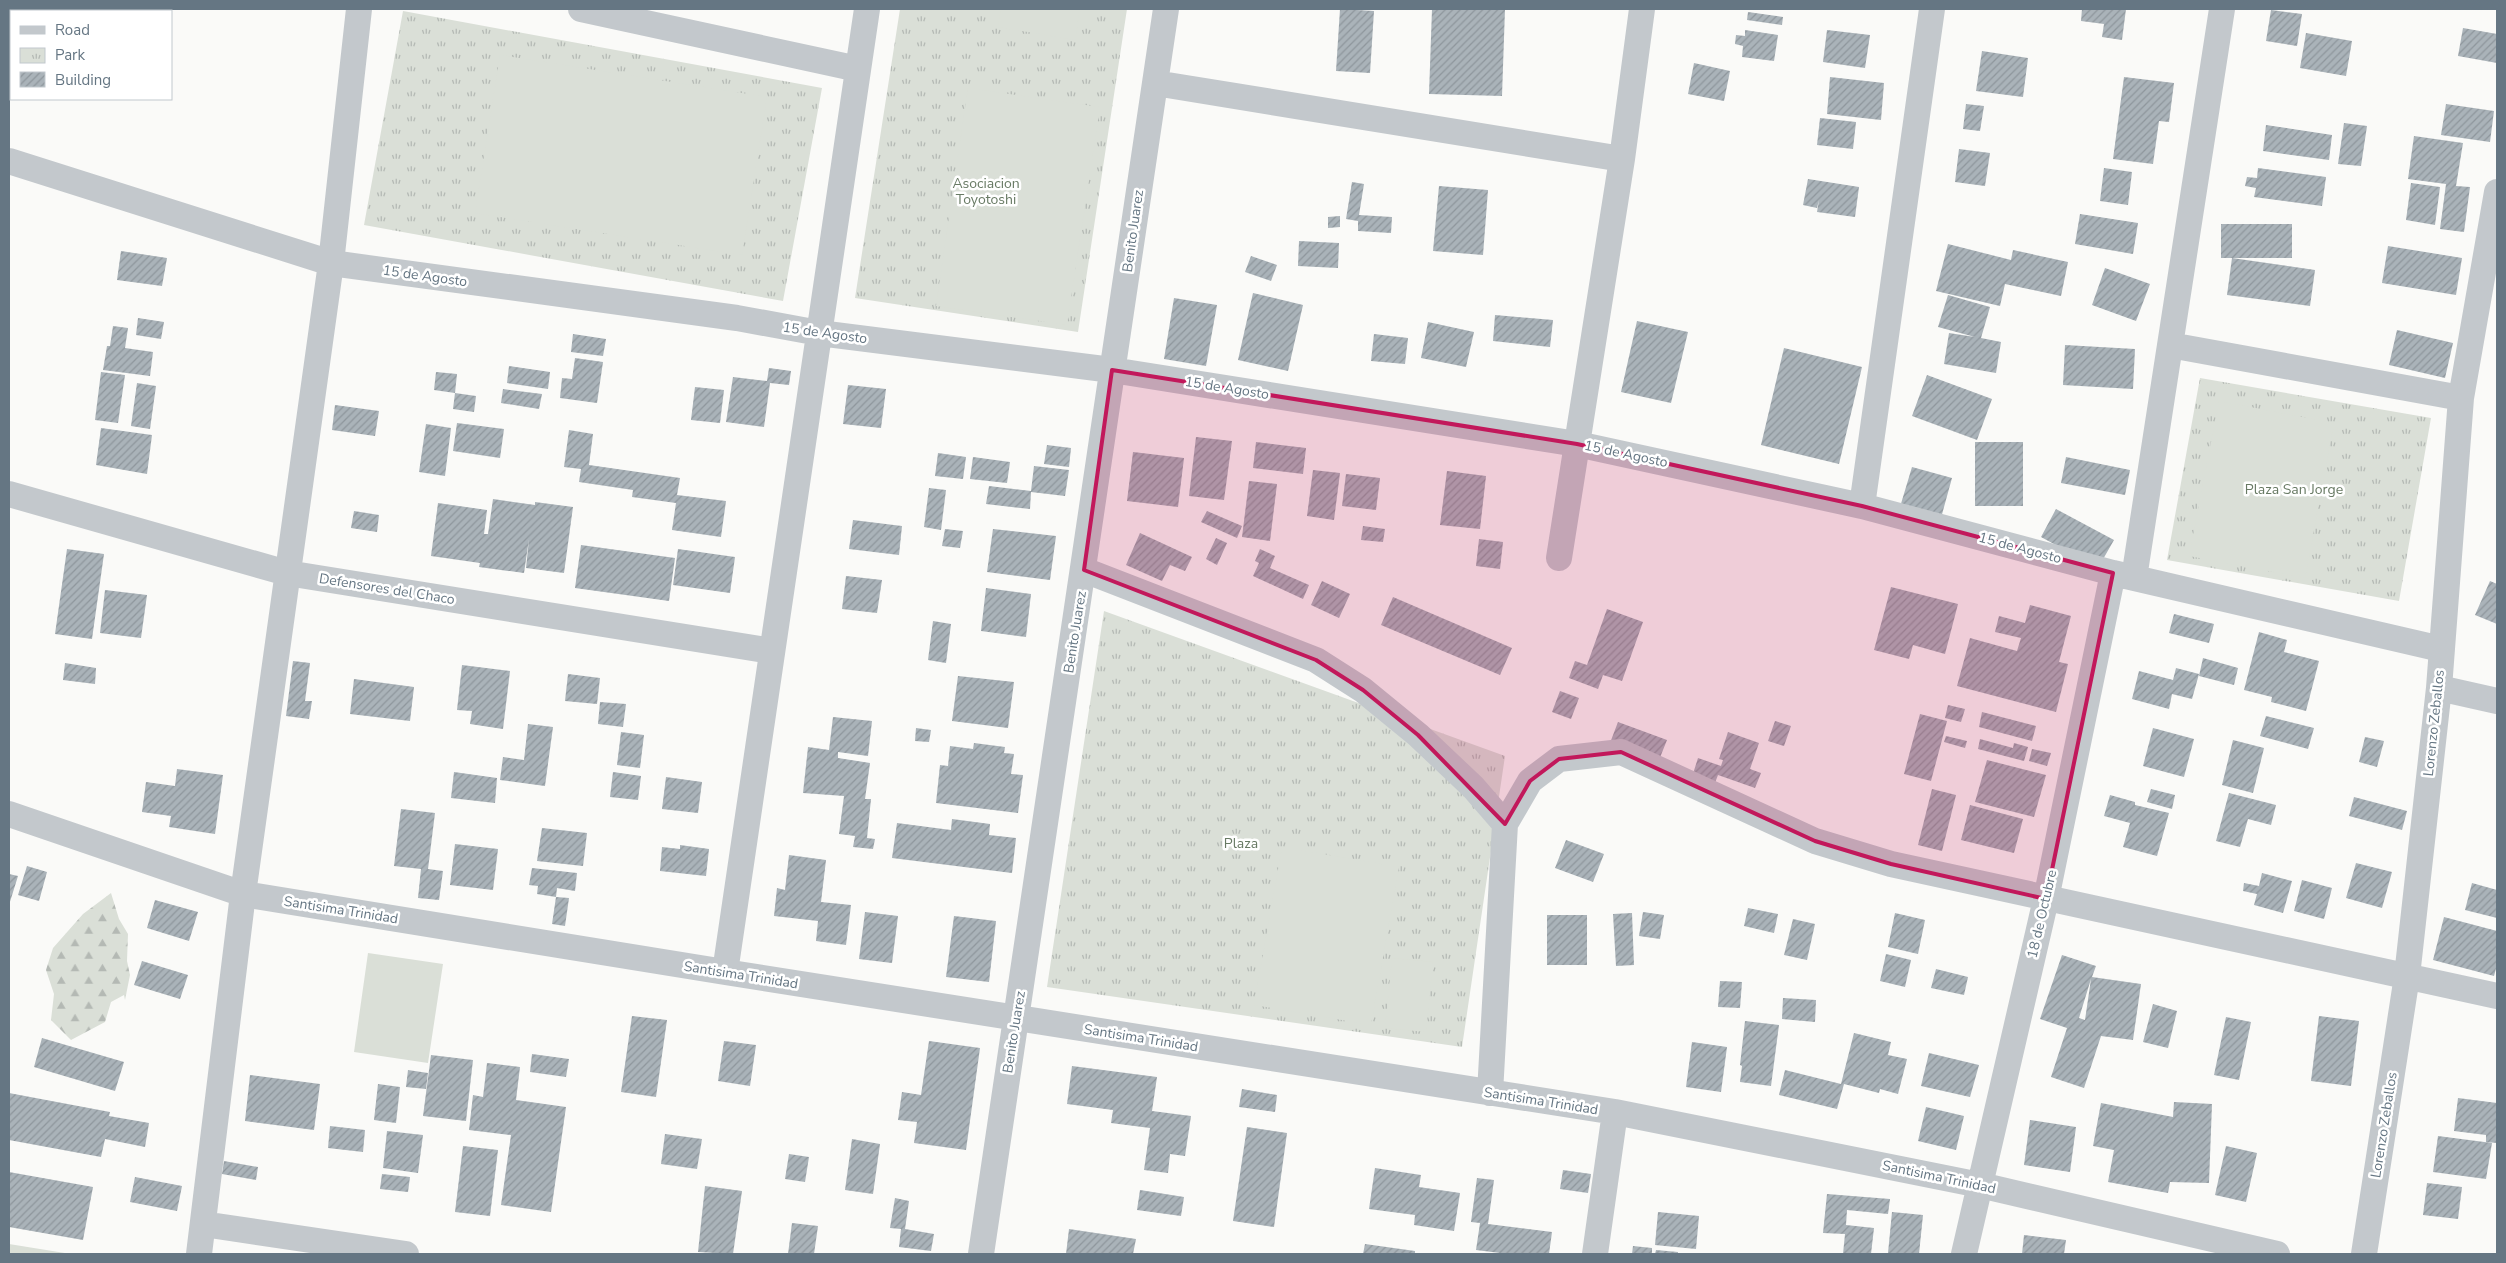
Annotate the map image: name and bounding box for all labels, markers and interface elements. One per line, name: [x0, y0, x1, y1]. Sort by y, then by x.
legend: [10, 10, 172, 100]
text: Road: [55, 20, 90, 40]
text: Park: [55, 45, 85, 65]
text: Building: [55, 70, 111, 90]
park label: Asociacion Toyotoshi: [952, 174, 1020, 209]
street label: Benito Juarez: [1118, 188, 1148, 273]
street label: 15 de Agosto: [382, 261, 469, 291]
street label: 15 de Agosto: [782, 318, 869, 348]
street label: 15 de Agosto: [1184, 372, 1271, 404]
street label: 15 de Agosto: [1582, 436, 1670, 472]
park label: Plaza San Jorge: [2245, 480, 2343, 499]
street label: 15 de Agosto: [1976, 528, 2064, 568]
street label: Defensores del Chaco: [318, 569, 456, 609]
street label: Benito Juarez: [1059, 589, 1091, 674]
street label: Lorenzo Zeballos: [2419, 668, 2449, 777]
park label: Plaza: [1224, 834, 1258, 853]
street label: 18 de Octubre: [2023, 868, 2061, 960]
street label: Santisima Trinidad: [282, 892, 400, 928]
street label: Santisima Trinidad: [682, 957, 800, 993]
street label: Benito Juarez: [998, 989, 1030, 1074]
street label: Santisima Trinidad: [1082, 1020, 1200, 1056]
street label: Lorenzo Zeballos: [2366, 1070, 2402, 1179]
street label: Santisima Trinidad: [1482, 1083, 1600, 1119]
street label: Santisima Trinidad: [1880, 1156, 1998, 1198]

